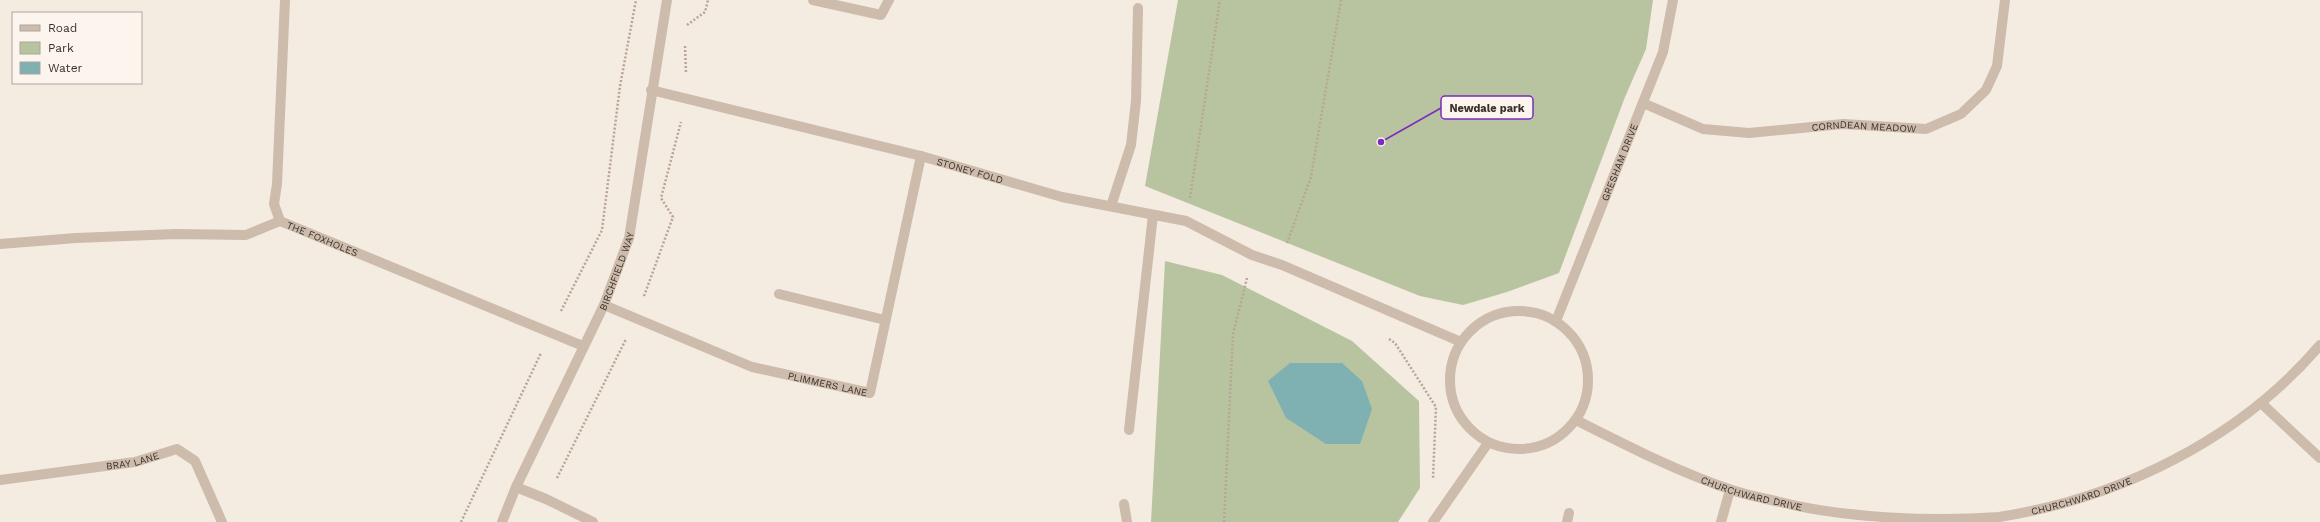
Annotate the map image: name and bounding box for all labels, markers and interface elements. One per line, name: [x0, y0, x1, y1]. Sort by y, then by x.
legend: [12, 12, 142, 84]
text: Road: [48, 21, 77, 35]
text: Park: [48, 41, 74, 55]
text: Water: [48, 61, 83, 75]
callout: Newdale park: [1441, 96, 1533, 119]
text: Newdale park: [1449, 102, 1525, 115]
street label: CORNDEAN MEADOW: [1811, 118, 1917, 134]
street label: GRESHAM DRIVE: [1599, 122, 1640, 202]
street label: STONEY FOLD: [936, 155, 1004, 185]
street label: THE FOXHOLES: [285, 219, 360, 258]
street label: BIRCHFIELD WAY: [597, 231, 635, 312]
street label: PLIMMERS LANE: [787, 370, 869, 398]
street label: BRAY LANE: [105, 449, 160, 471]
street label: CHURCHWARD DRIVE: [1699, 474, 1803, 512]
street label: CHURCHWARD DRIVE: [2030, 475, 2133, 516]

